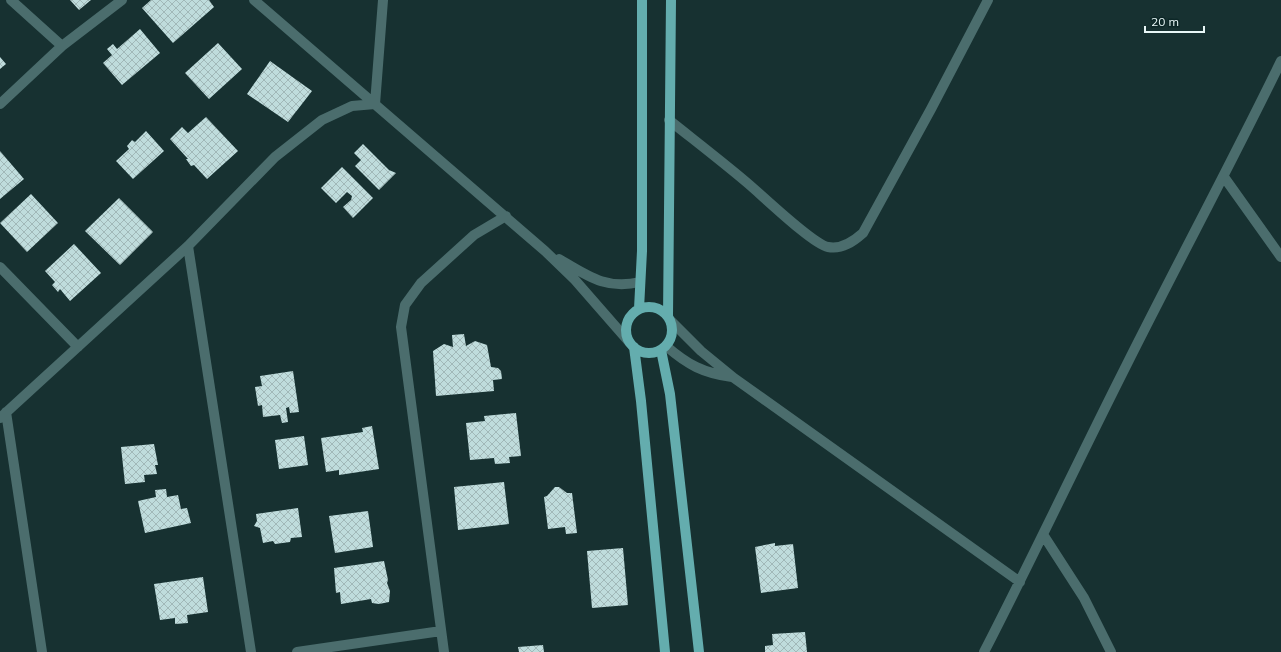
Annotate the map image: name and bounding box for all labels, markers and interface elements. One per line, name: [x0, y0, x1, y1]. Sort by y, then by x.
scale bar: [1145, 8, 1204, 34]
text: 20 m: [1151, 14, 1179, 29]

